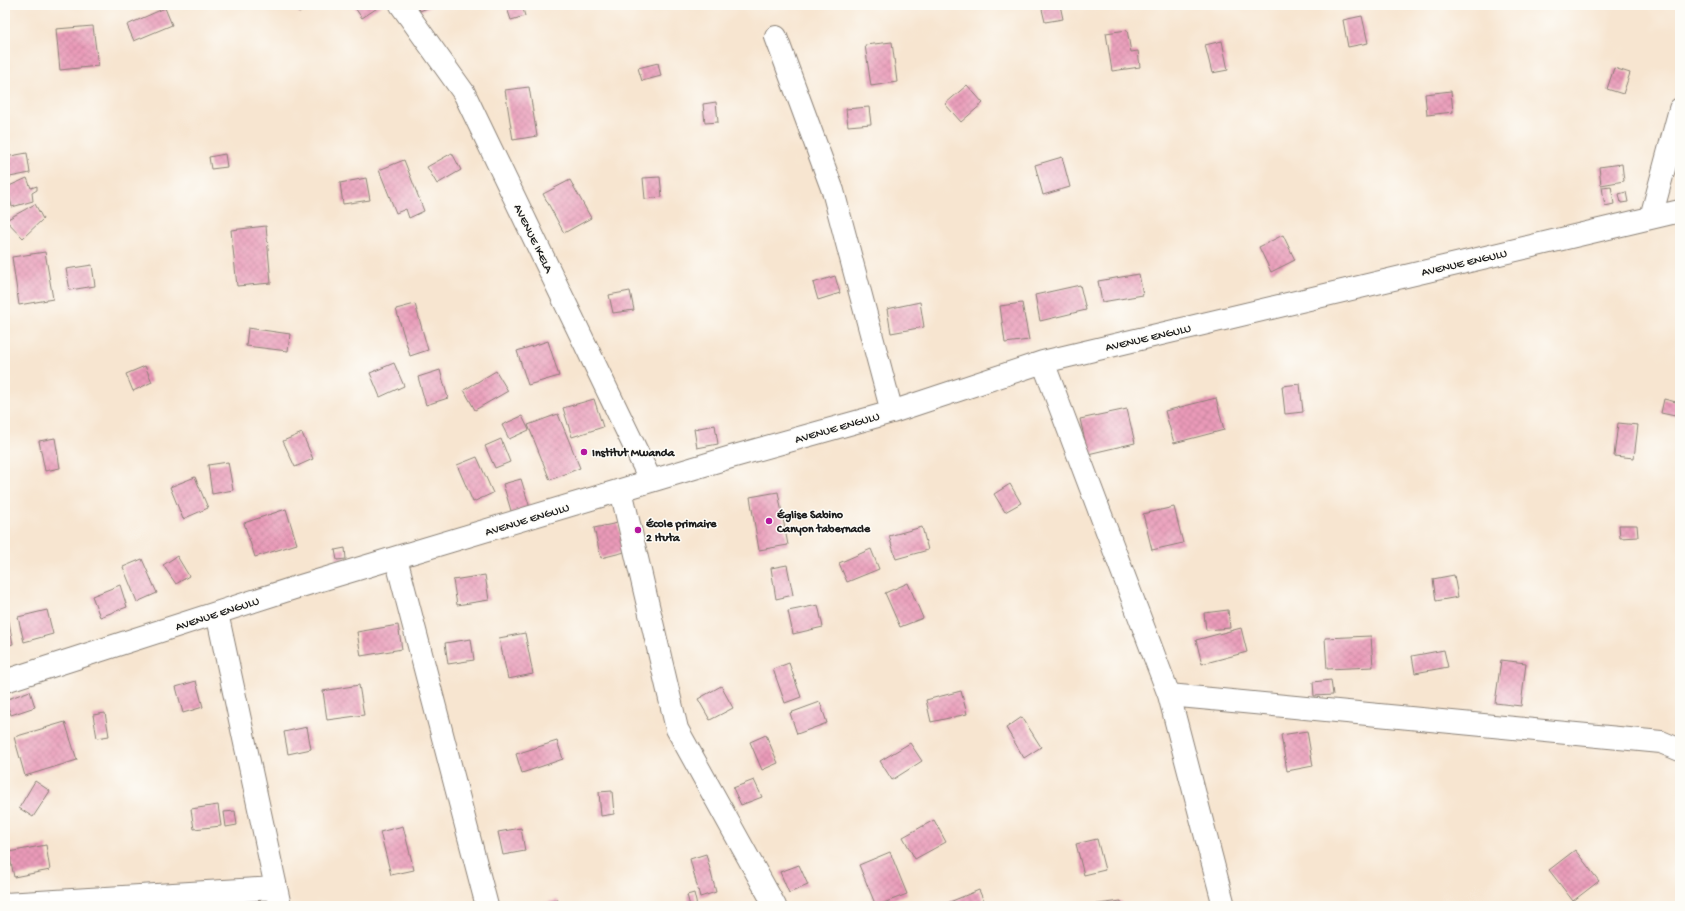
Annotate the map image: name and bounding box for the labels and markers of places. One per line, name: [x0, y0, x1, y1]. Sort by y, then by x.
marker: Institut Mwanda: [579, 447, 589, 457]
place label: Institut Mwanda: [592, 447, 676, 461]
place label: Église Sabino Canyon tabernacle: [776, 509, 871, 537]
marker: Église Sabino Canyon tabernacle: [764, 516, 774, 526]
place label: École primaire 2 Ituta: [645, 518, 717, 546]
marker: École primaire 2 Ituta: [633, 525, 643, 535]

